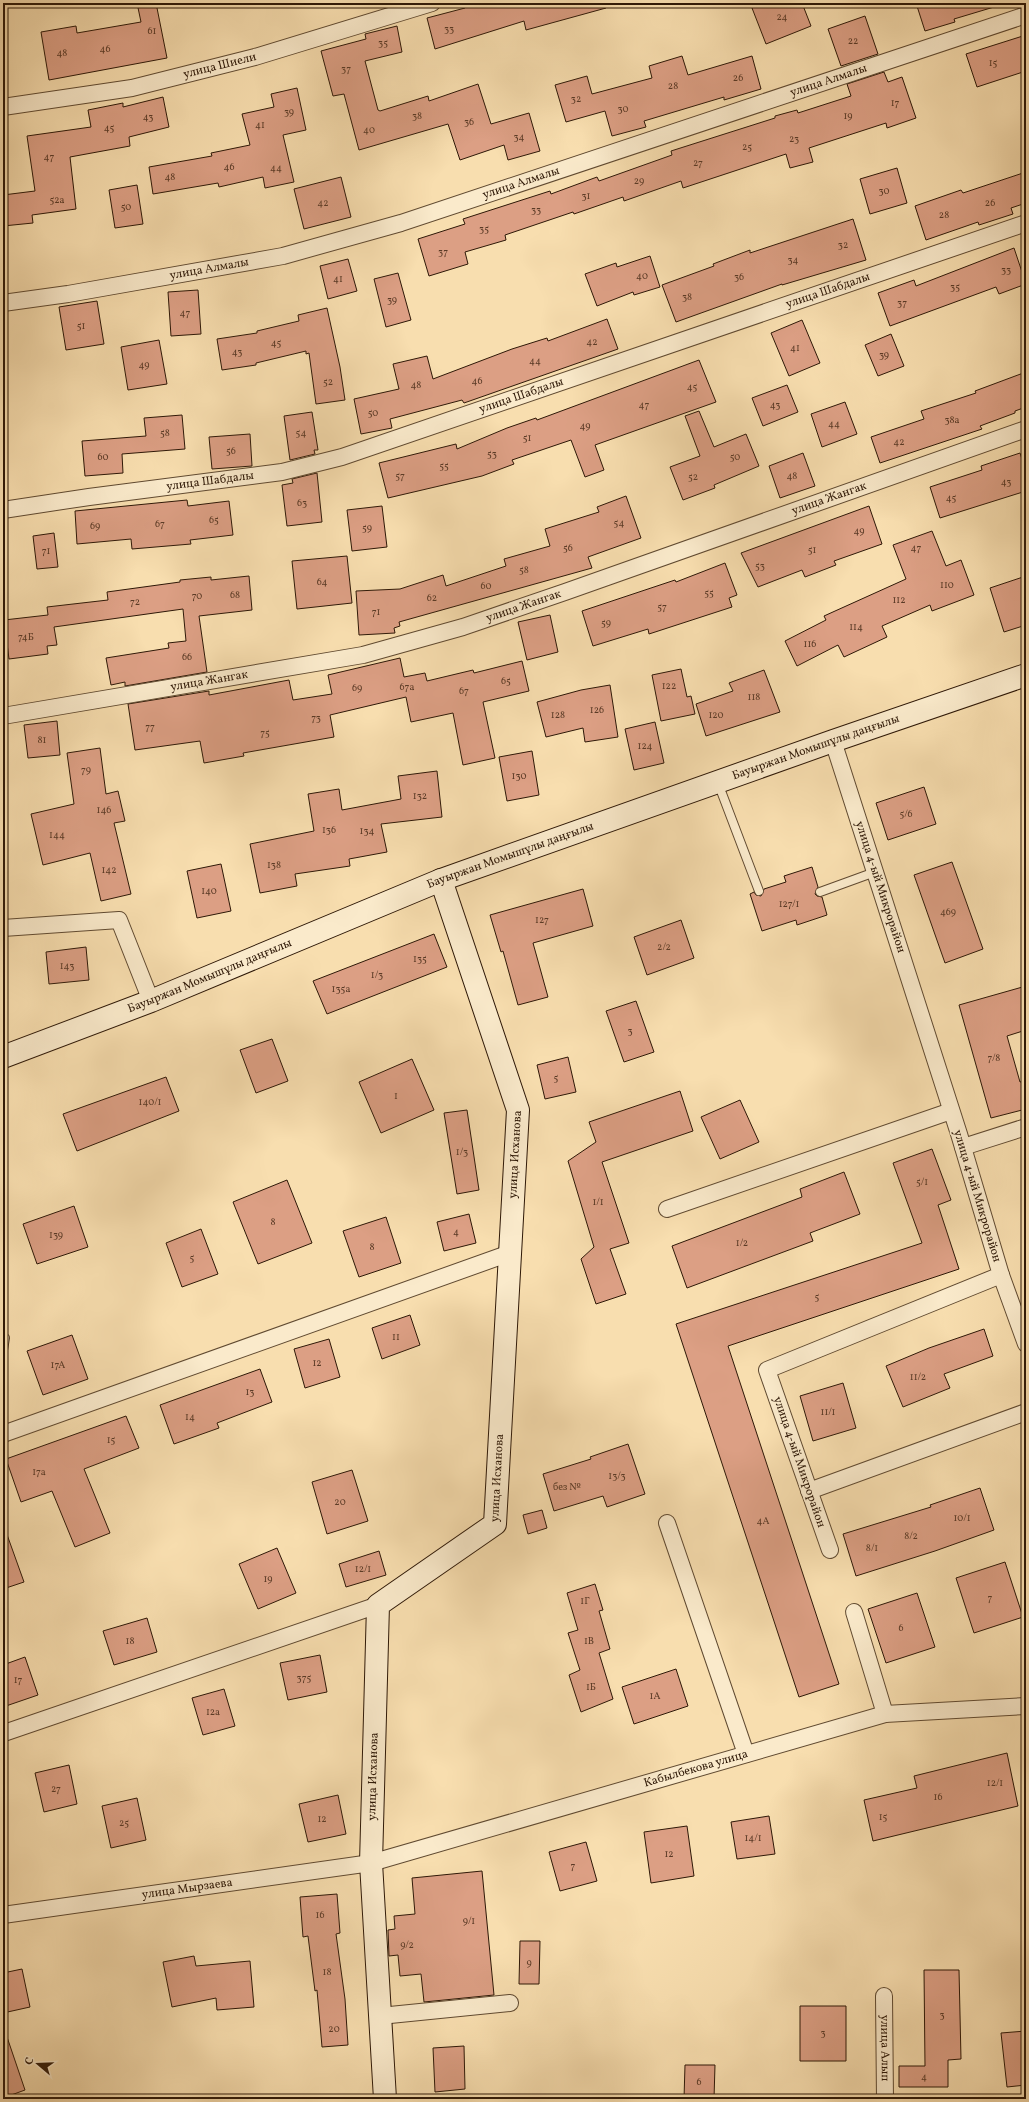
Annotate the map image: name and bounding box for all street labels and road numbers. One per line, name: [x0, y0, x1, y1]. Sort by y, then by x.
street label: улица Шиели: [182, 49, 258, 83]
street label: улица Алмалы: [788, 60, 870, 101]
street label: улица Алмалы: [481, 163, 562, 203]
street label: улица Алмалы: [168, 254, 251, 284]
street label: улица Шабдалы: [784, 269, 873, 313]
street label: улица Шабдалы: [477, 374, 566, 417]
street label: улица Шабдалы: [165, 468, 255, 495]
street label: улица Жангак: [790, 478, 869, 519]
street label: улица Жангак: [484, 586, 564, 627]
street label: улица Жангак: [169, 667, 250, 696]
street label: Бауыржан Момышұлы даңғылы: [730, 711, 902, 784]
street label: Бауыржан Момышұлы даңғылы: [424, 818, 596, 893]
street label: улица 4-ый Микрорайон: [851, 819, 909, 955]
street label: Бауыржан Момышұлы даңғылы: [125, 935, 295, 1017]
street label: улица Исханова: [505, 1110, 526, 1199]
street label: улица 4-ый Микрорайон: [949, 1128, 1005, 1264]
street label: улица 4-ый Микрорайон: [769, 1394, 829, 1530]
street label: улица Исханова: [487, 1433, 508, 1522]
street label: улица Исханова: [364, 1732, 383, 1821]
street label: Кабылбекова улица: [642, 1746, 750, 1791]
street label: улица Мырзаева: [141, 1875, 234, 1903]
street label: улица Алып: [876, 2015, 893, 2081]

